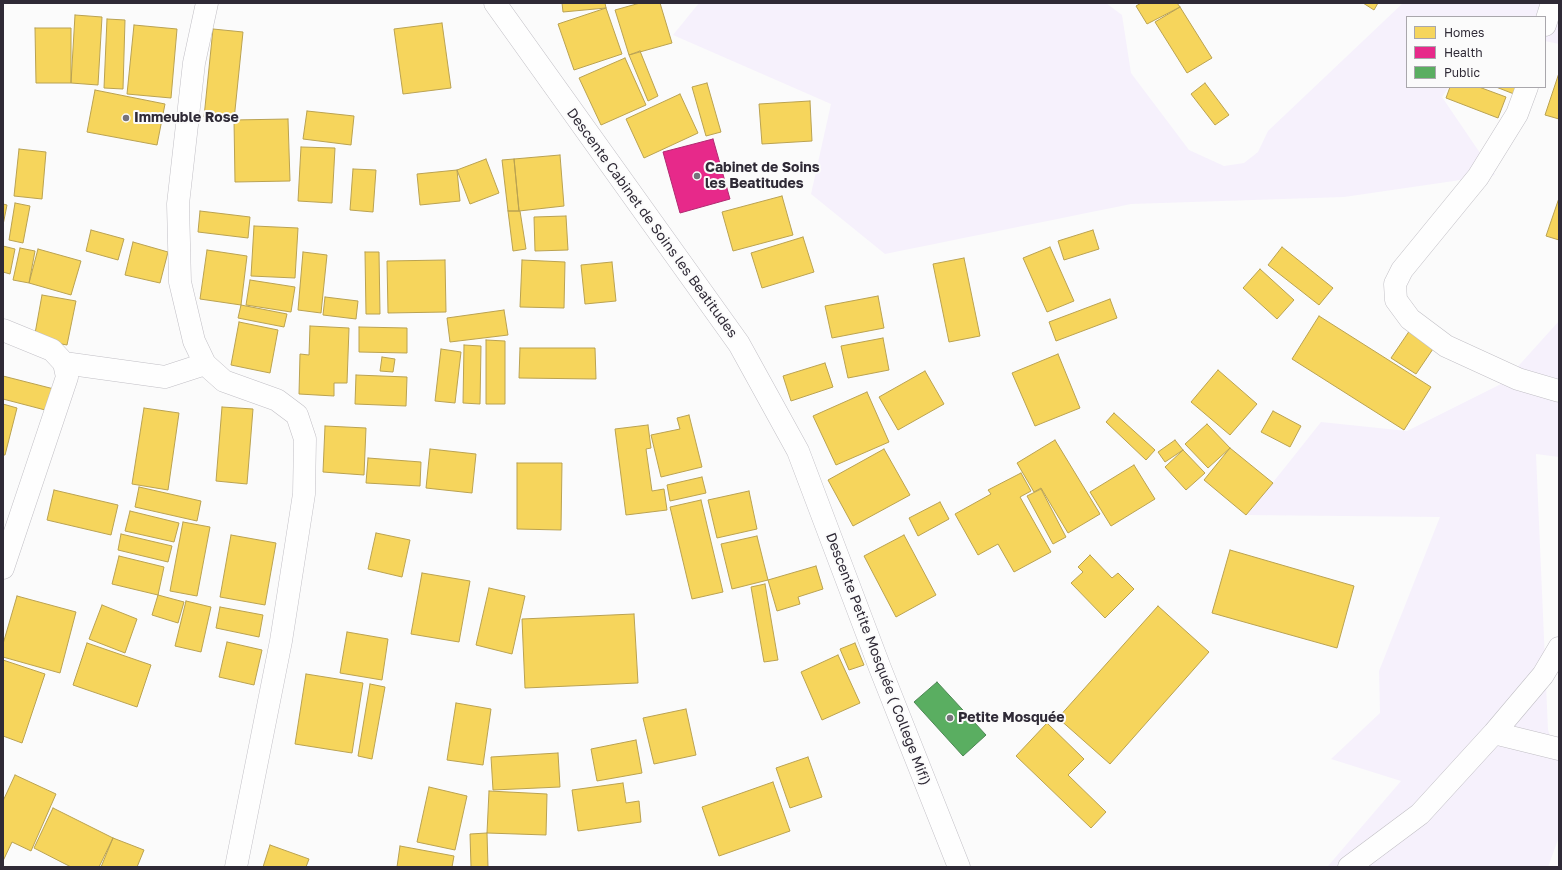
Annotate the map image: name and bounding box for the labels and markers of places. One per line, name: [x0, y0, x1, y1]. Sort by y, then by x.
place label: Immeuble Rose: [134, 110, 239, 126]
marker: Immeuble Rose: [121, 113, 131, 123]
place label: Cabinet de Soins les Beatitudes: [705, 160, 820, 192]
marker: Cabinet de Soins les Beatitudes: [692, 171, 702, 181]
place label: Petite Mosquée: [958, 710, 1064, 726]
marker: Petite Mosquée: [945, 713, 955, 723]

